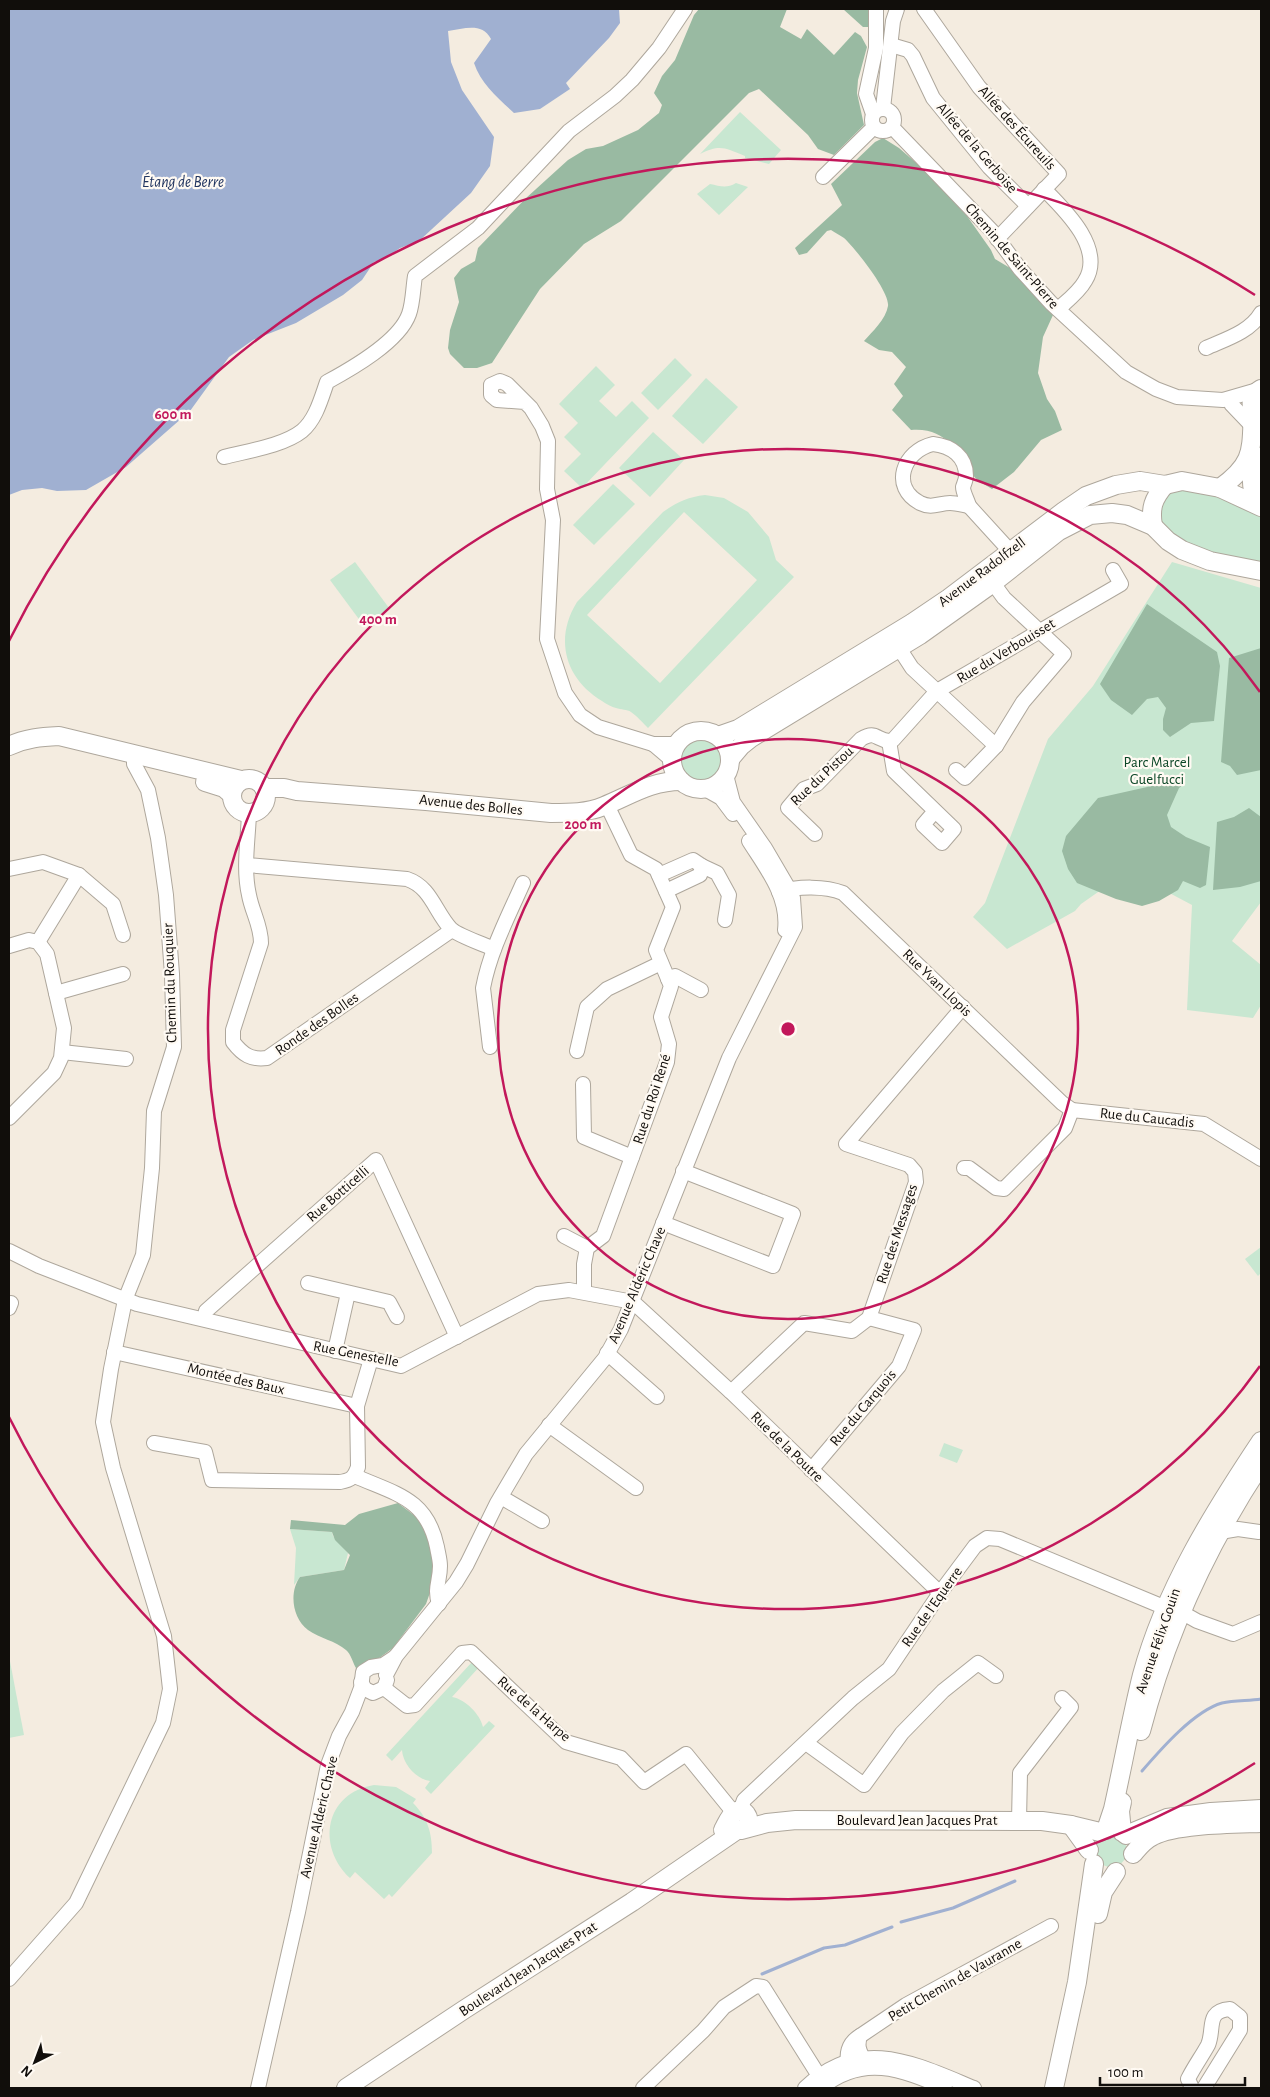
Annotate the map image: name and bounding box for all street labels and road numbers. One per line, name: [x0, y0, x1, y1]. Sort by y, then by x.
street label: Allée des Écureuils: [975, 82, 1060, 173]
street label: Allée de la Gerboise: [934, 100, 1020, 196]
street label: Chemin de Saint-Pierre: [962, 200, 1062, 312]
street label: Avenue Radolfzell: [936, 534, 1028, 610]
street label: Rue du Verbouisset: [954, 616, 1058, 686]
street label: Rue du Pistou: [788, 743, 856, 809]
street label: Avenue des Bolles: [418, 792, 524, 818]
street label: Chemin du Rouquier: [160, 923, 180, 1043]
street label: Rue Yvan Llopis: [900, 946, 974, 1020]
street label: Ronde des Bolles: [273, 990, 361, 1058]
street label: Rue du Roi René: [630, 1052, 674, 1146]
street label: Rue du Caucadis: [1099, 1106, 1195, 1130]
street label: Rue Botticelli: [304, 1163, 372, 1225]
street label: Rue des Messages: [874, 1182, 920, 1286]
street label: Avenue Alderic Chave: [606, 1224, 668, 1346]
street label: Rue Genestelle: [312, 1338, 400, 1370]
street label: Montée des Baux: [186, 1361, 286, 1398]
street label: Rue du Carquois: [827, 1367, 899, 1449]
street label: Rue de la Poutre: [748, 1409, 826, 1485]
street label: Rue de l'Equerre: [899, 1564, 965, 1650]
street label: Avenue Félix Gouin: [1133, 1586, 1183, 1696]
street label: Rue de la Harpe: [495, 1673, 573, 1745]
street label: Avenue Alderic Chave: [298, 1754, 340, 1880]
street label: Boulevard Jean Jacques Prat: [836, 1813, 998, 1828]
street label: Boulevard Jean Jacques Prat: [456, 1919, 600, 2019]
street label: Petit Chemin de Vauranne: [886, 1936, 1024, 2024]

